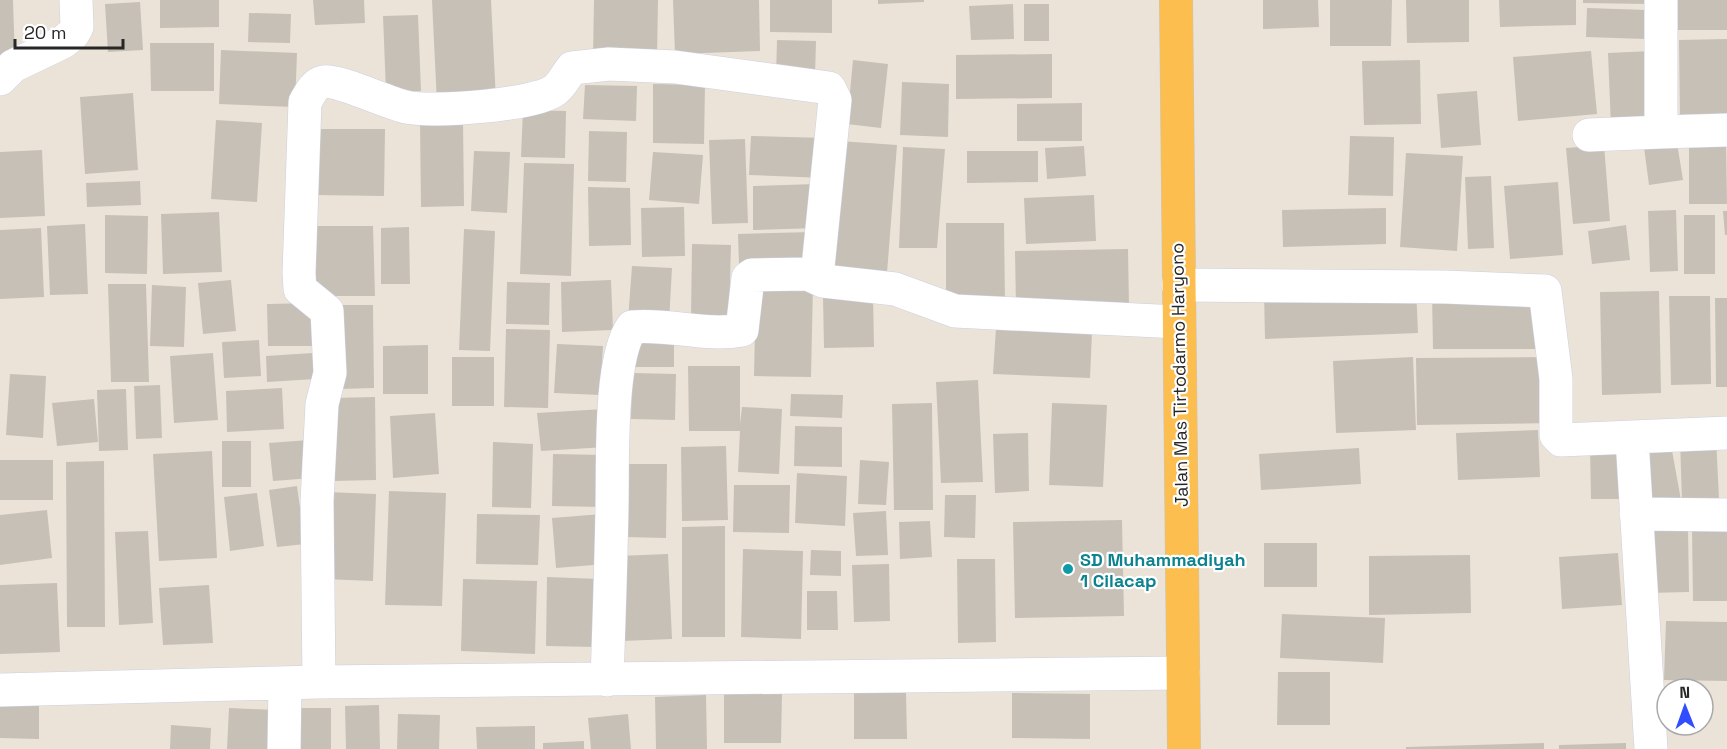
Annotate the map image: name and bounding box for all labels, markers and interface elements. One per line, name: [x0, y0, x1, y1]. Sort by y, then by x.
scale bar: [15, 12, 123, 50]
text: 20 m: [24, 21, 67, 44]
street label: Jalan Mas Tirtodarmo Haryono: [1165, 243, 1193, 507]
place label: SD Muhammadiyah 1 Cilacap: [1080, 548, 1246, 592]
marker: SD Muhammadiyah 1 Cilacap: [1061, 562, 1075, 576]
north arrow: [1655, 677, 1715, 737]
text: N: [1679, 682, 1690, 703]

